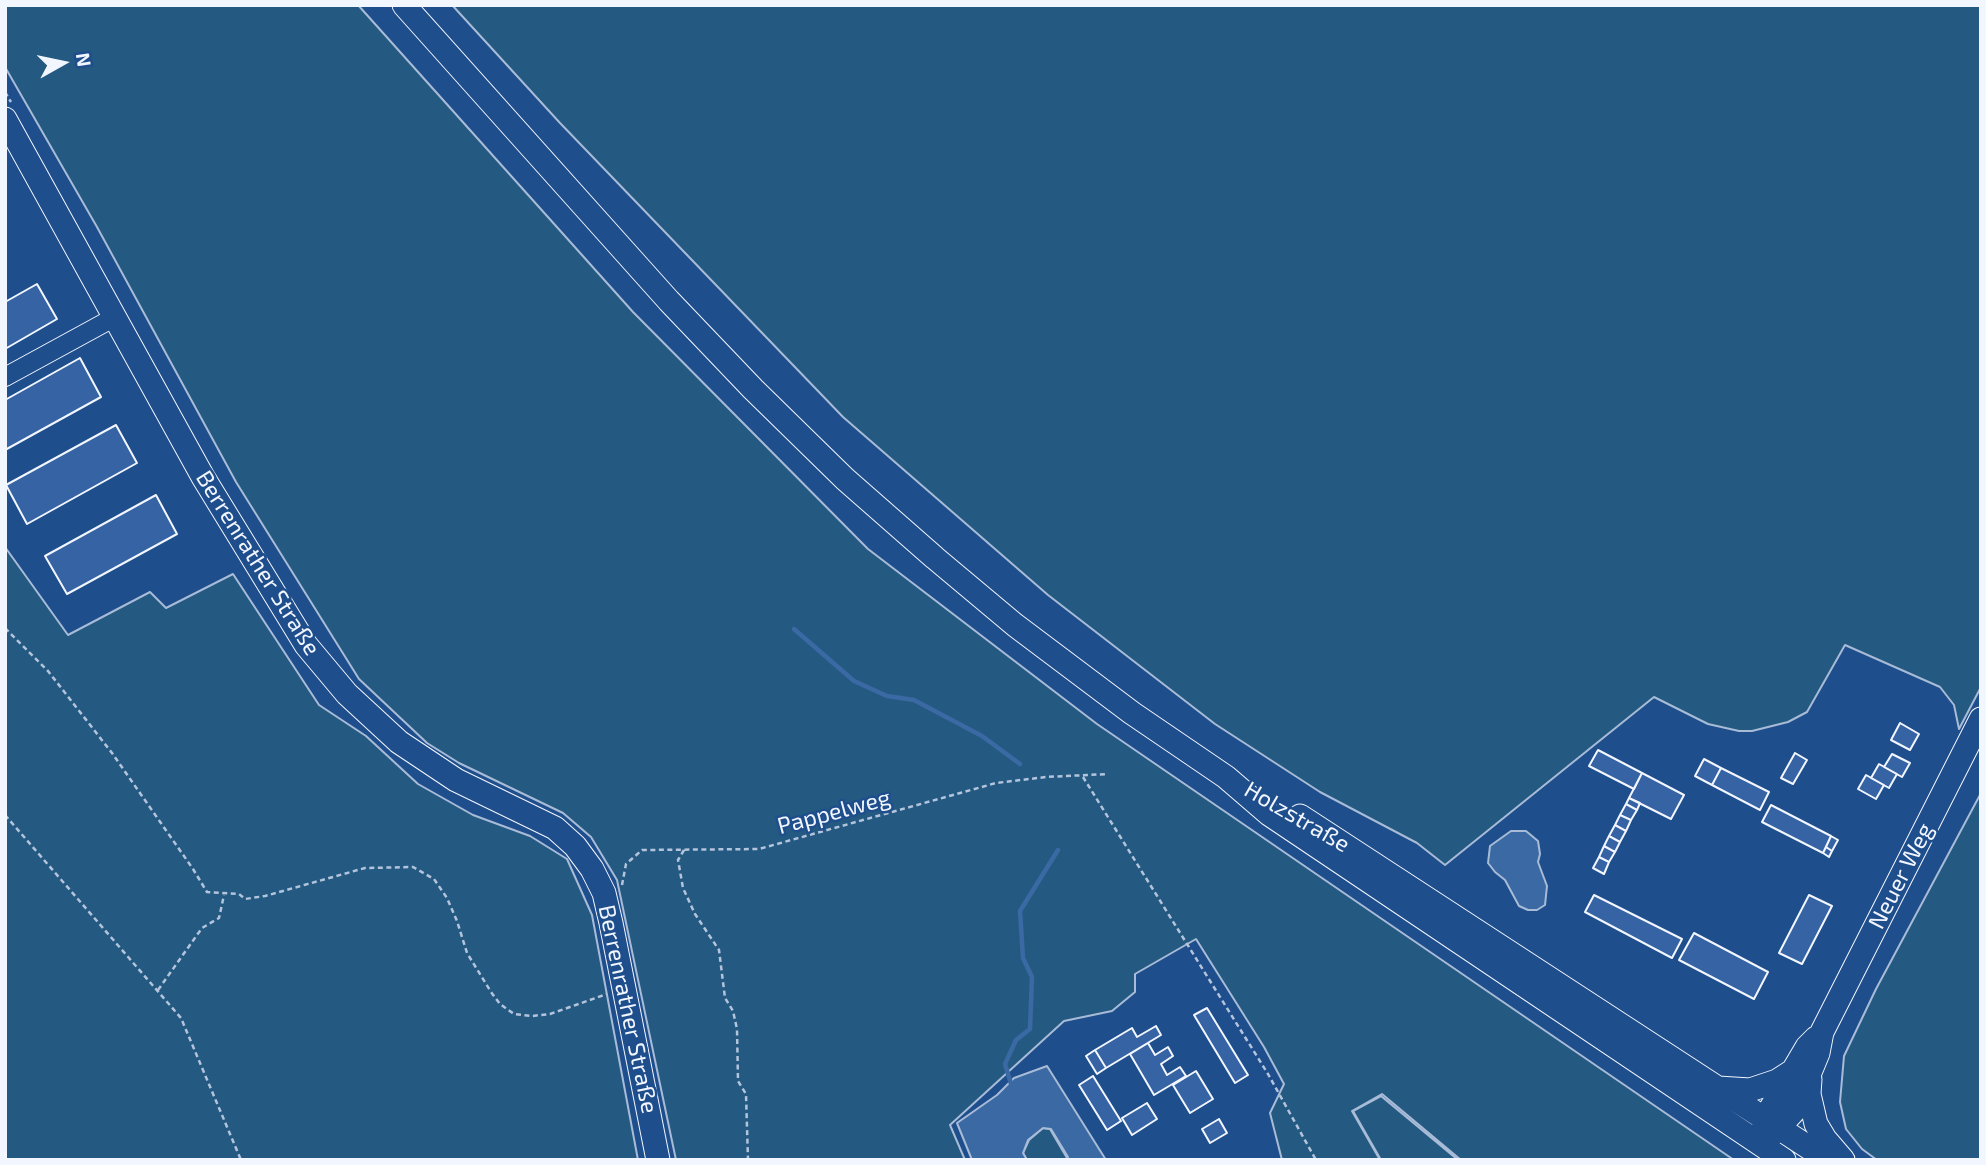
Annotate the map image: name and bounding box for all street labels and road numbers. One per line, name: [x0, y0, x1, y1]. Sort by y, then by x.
street label: Berrenrather Straße: [190, 466, 326, 660]
street label: Holzstraße: [1239, 776, 1355, 858]
street label: Pappelweg: [775, 784, 893, 840]
street label: Neuer Weg: [1863, 819, 1939, 933]
street label: Berrenrather Straße: [592, 902, 664, 1116]

